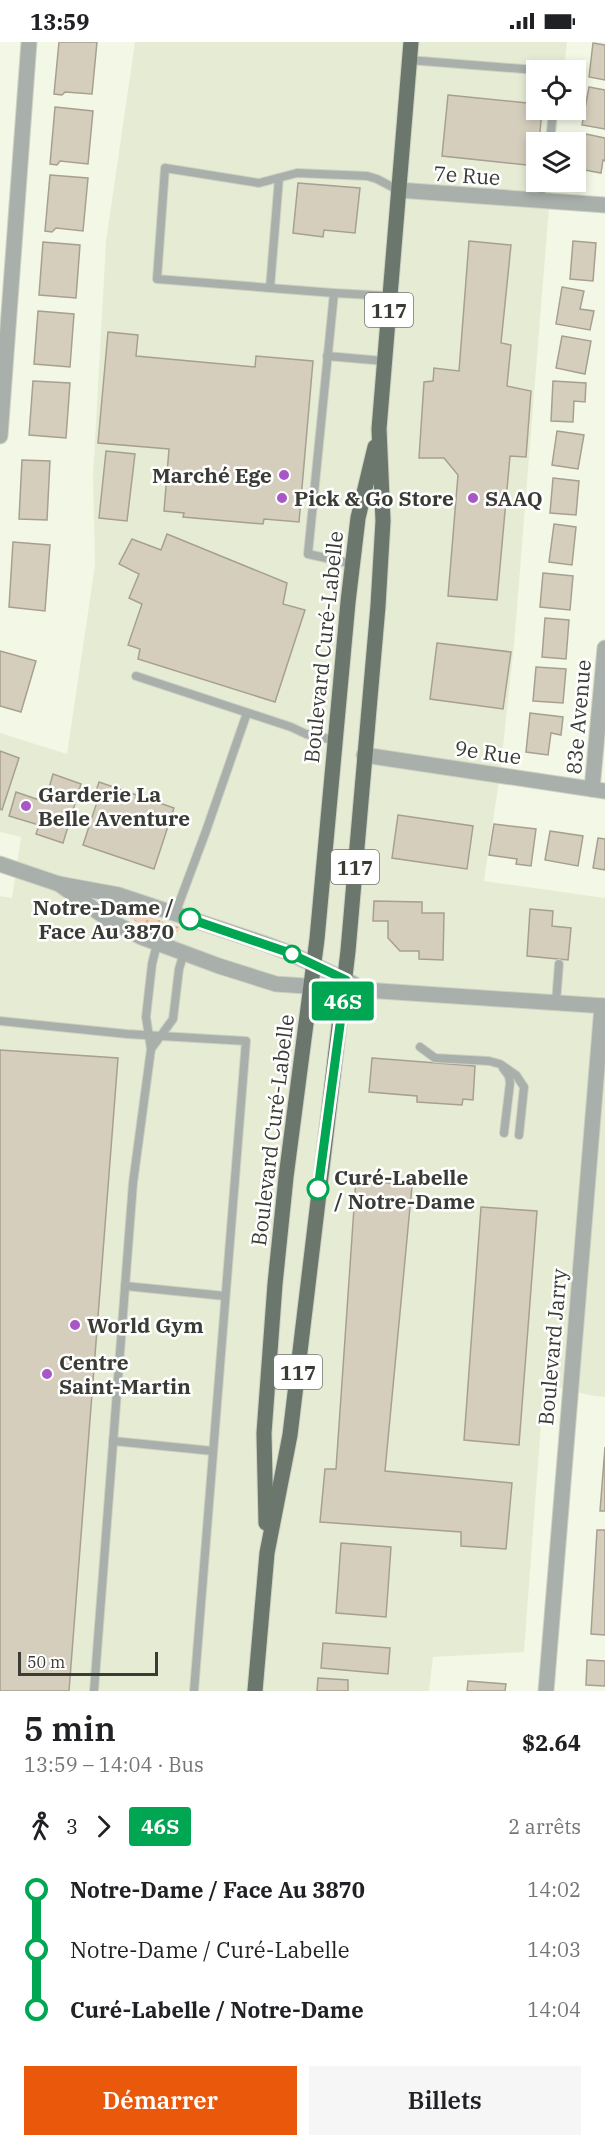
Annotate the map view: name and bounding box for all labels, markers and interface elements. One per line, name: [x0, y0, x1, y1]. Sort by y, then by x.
text: 13:59: [30, 7, 89, 36]
map controls: [526, 60, 586, 192]
button: locate: [526, 60, 586, 120]
button: layers: [526, 132, 586, 192]
street label: 7e Rue: [433, 159, 501, 191]
road number: 117: [365, 293, 413, 327]
place label: Marché Ege: [152, 461, 272, 489]
marker: Marché Ege: [277, 468, 291, 482]
place label: Pick & Go Store: [294, 484, 454, 512]
place label: SAAQ: [485, 484, 543, 512]
marker: Pick & Go Store: [275, 491, 289, 505]
marker: SAAQ: [466, 491, 480, 505]
street label: Boulevard Curé-Labelle: [297, 530, 349, 764]
street label: 83e Avenue: [559, 658, 597, 776]
street label: 9e Rue: [453, 733, 523, 771]
place label: Garderie La Belle Aventure: [38, 780, 190, 832]
marker: Garderie La Belle Aventure: [19, 799, 33, 813]
road number: 117: [331, 850, 379, 884]
place label: Notre-Dame / Face Au 3870: [33, 893, 174, 945]
marker: Notre-Dame / Face Au 3870: [179, 908, 201, 930]
unlabelled marker: [283, 945, 301, 963]
line badge: 46S: [308, 982, 378, 1020]
text: 46S: [324, 987, 362, 1015]
street label: Boulevard Curé-Labelle: [244, 1013, 300, 1247]
place label: Curé-Labelle / Notre-Dame: [334, 1163, 475, 1215]
marker: Curé-Labelle / Notre-Dame: [307, 1178, 329, 1200]
street label: Boulevard Jarry: [531, 1267, 573, 1427]
place label: World Gym: [87, 1311, 204, 1339]
marker: World Gym: [68, 1318, 82, 1332]
place label: Centre Saint-Martin: [59, 1348, 191, 1400]
road number: 117: [274, 1355, 322, 1389]
marker: Centre Saint-Martin: [40, 1367, 54, 1381]
scale bar: [18, 1649, 158, 1676]
text: 50 m: [27, 1652, 65, 1672]
text: 5 min: [24, 1707, 116, 1750]
text: $2.64: [522, 1728, 581, 1757]
text: 13:59 – 14:04 · Bus: [24, 1751, 204, 1778]
icon: walk: [24, 1810, 57, 1843]
icon: forward: [87, 1810, 120, 1843]
text: 46S: [141, 1812, 179, 1840]
text: 3: [66, 1813, 78, 1840]
text: 2 arrêts: [508, 1813, 581, 1840]
text: Notre-Dame / Face Au 3870: [70, 1875, 365, 1904]
text: 14:02: [527, 1876, 581, 1903]
text: Notre-Dame / Curé-Labelle: [70, 1935, 349, 1964]
text: 14:03: [527, 1936, 581, 1963]
text: Curé-Labelle / Notre-Dame: [70, 1995, 364, 2024]
text: 14:04: [527, 1996, 581, 2023]
button: Démarrer: [24, 2066, 297, 2135]
button: Billets: [309, 2066, 581, 2135]

